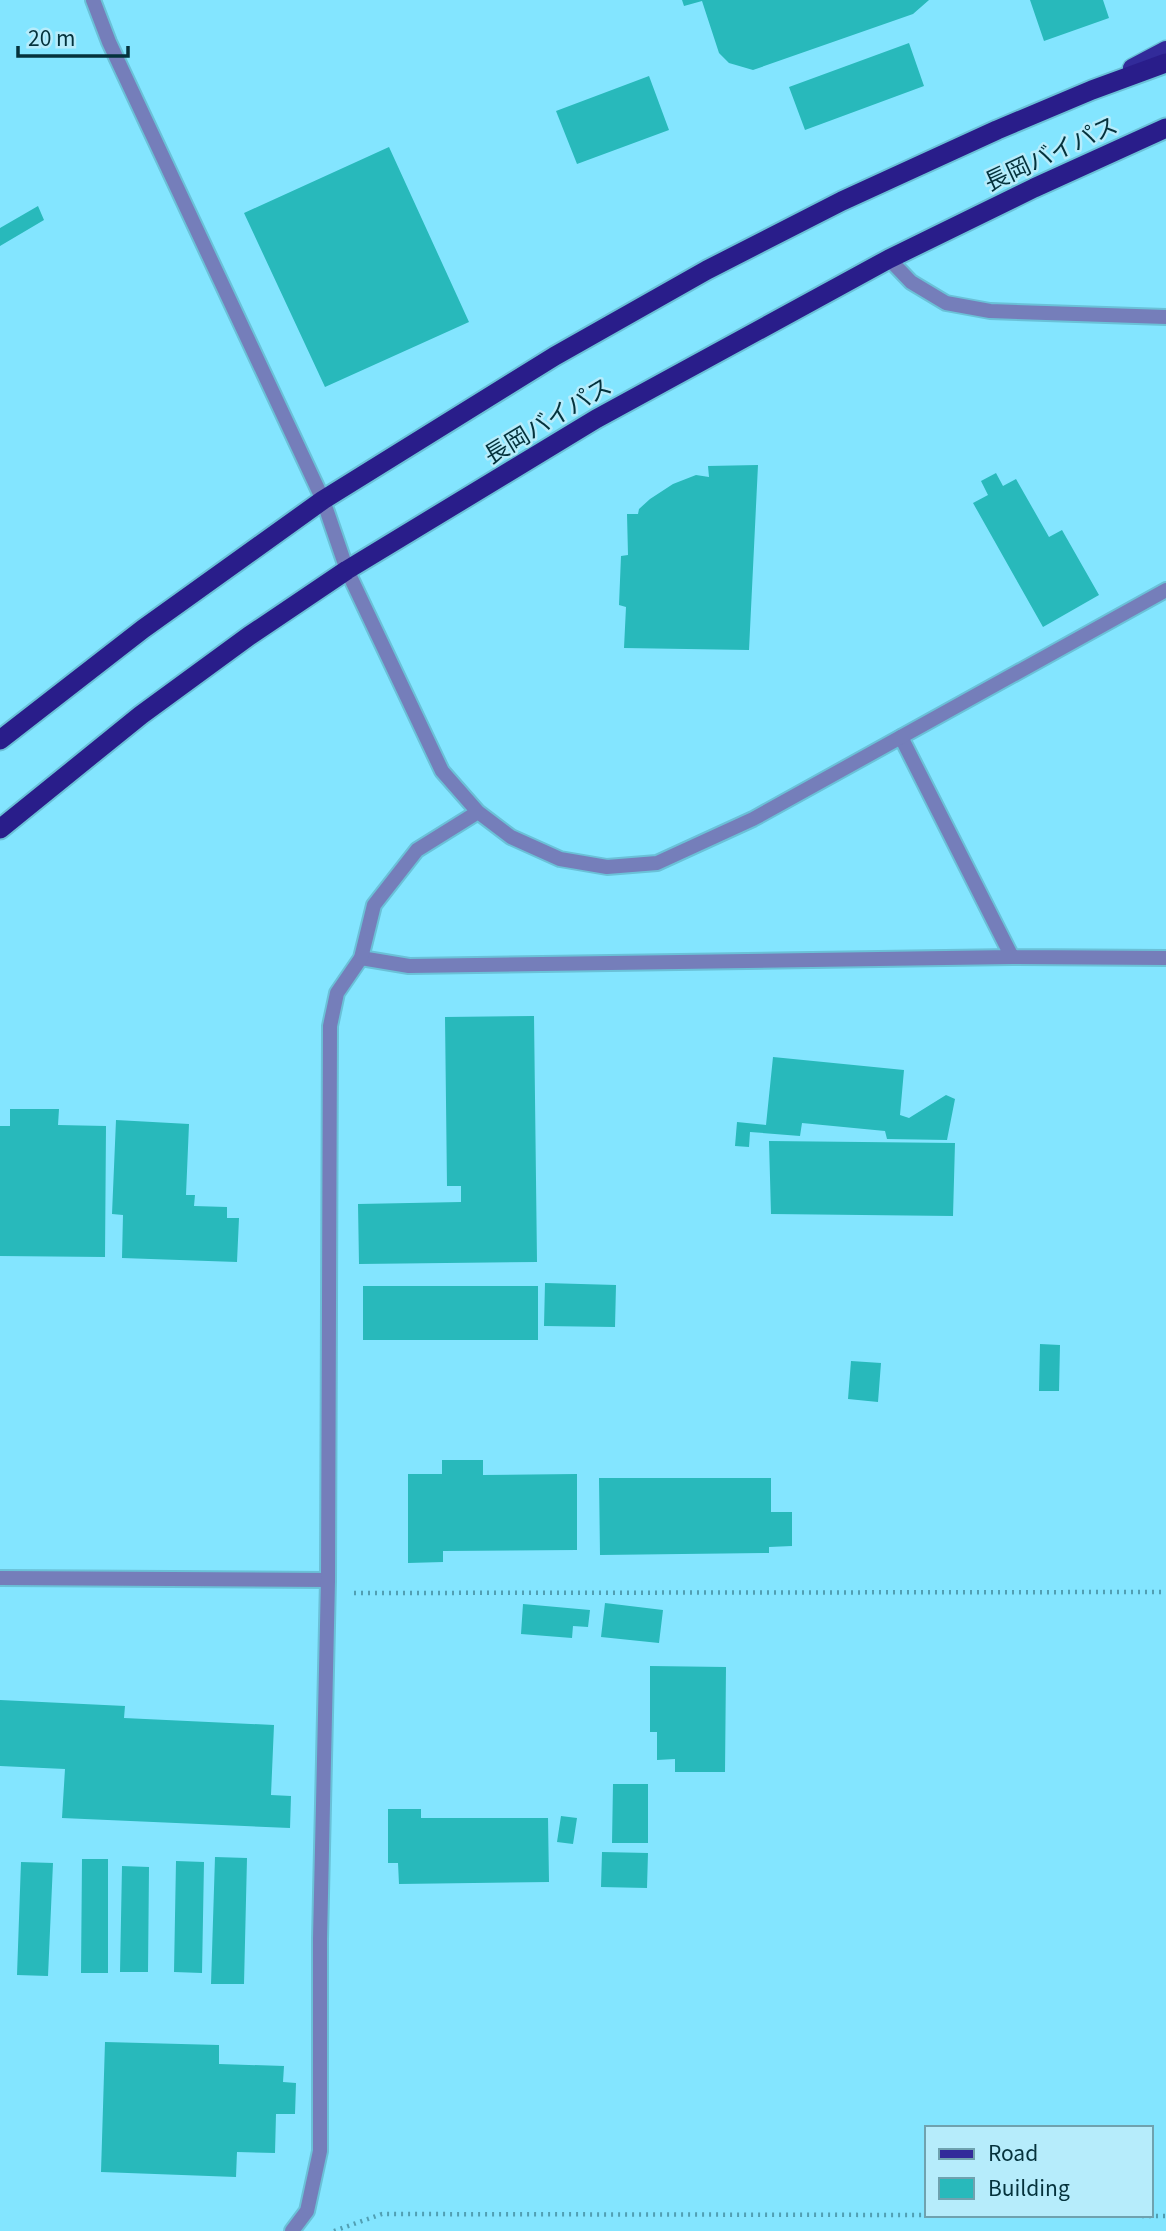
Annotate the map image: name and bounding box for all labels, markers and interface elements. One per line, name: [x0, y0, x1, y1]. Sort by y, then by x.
scale bar: [18, 14, 128, 58]
text: 20 m: [28, 22, 75, 52]
street label: 長岡バイパス: [978, 106, 1122, 198]
street label: 長岡バイパス: [476, 367, 617, 471]
legend: [925, 2126, 1152, 2217]
text: Road: [988, 2137, 1038, 2167]
text: Building: [988, 2172, 1070, 2202]

